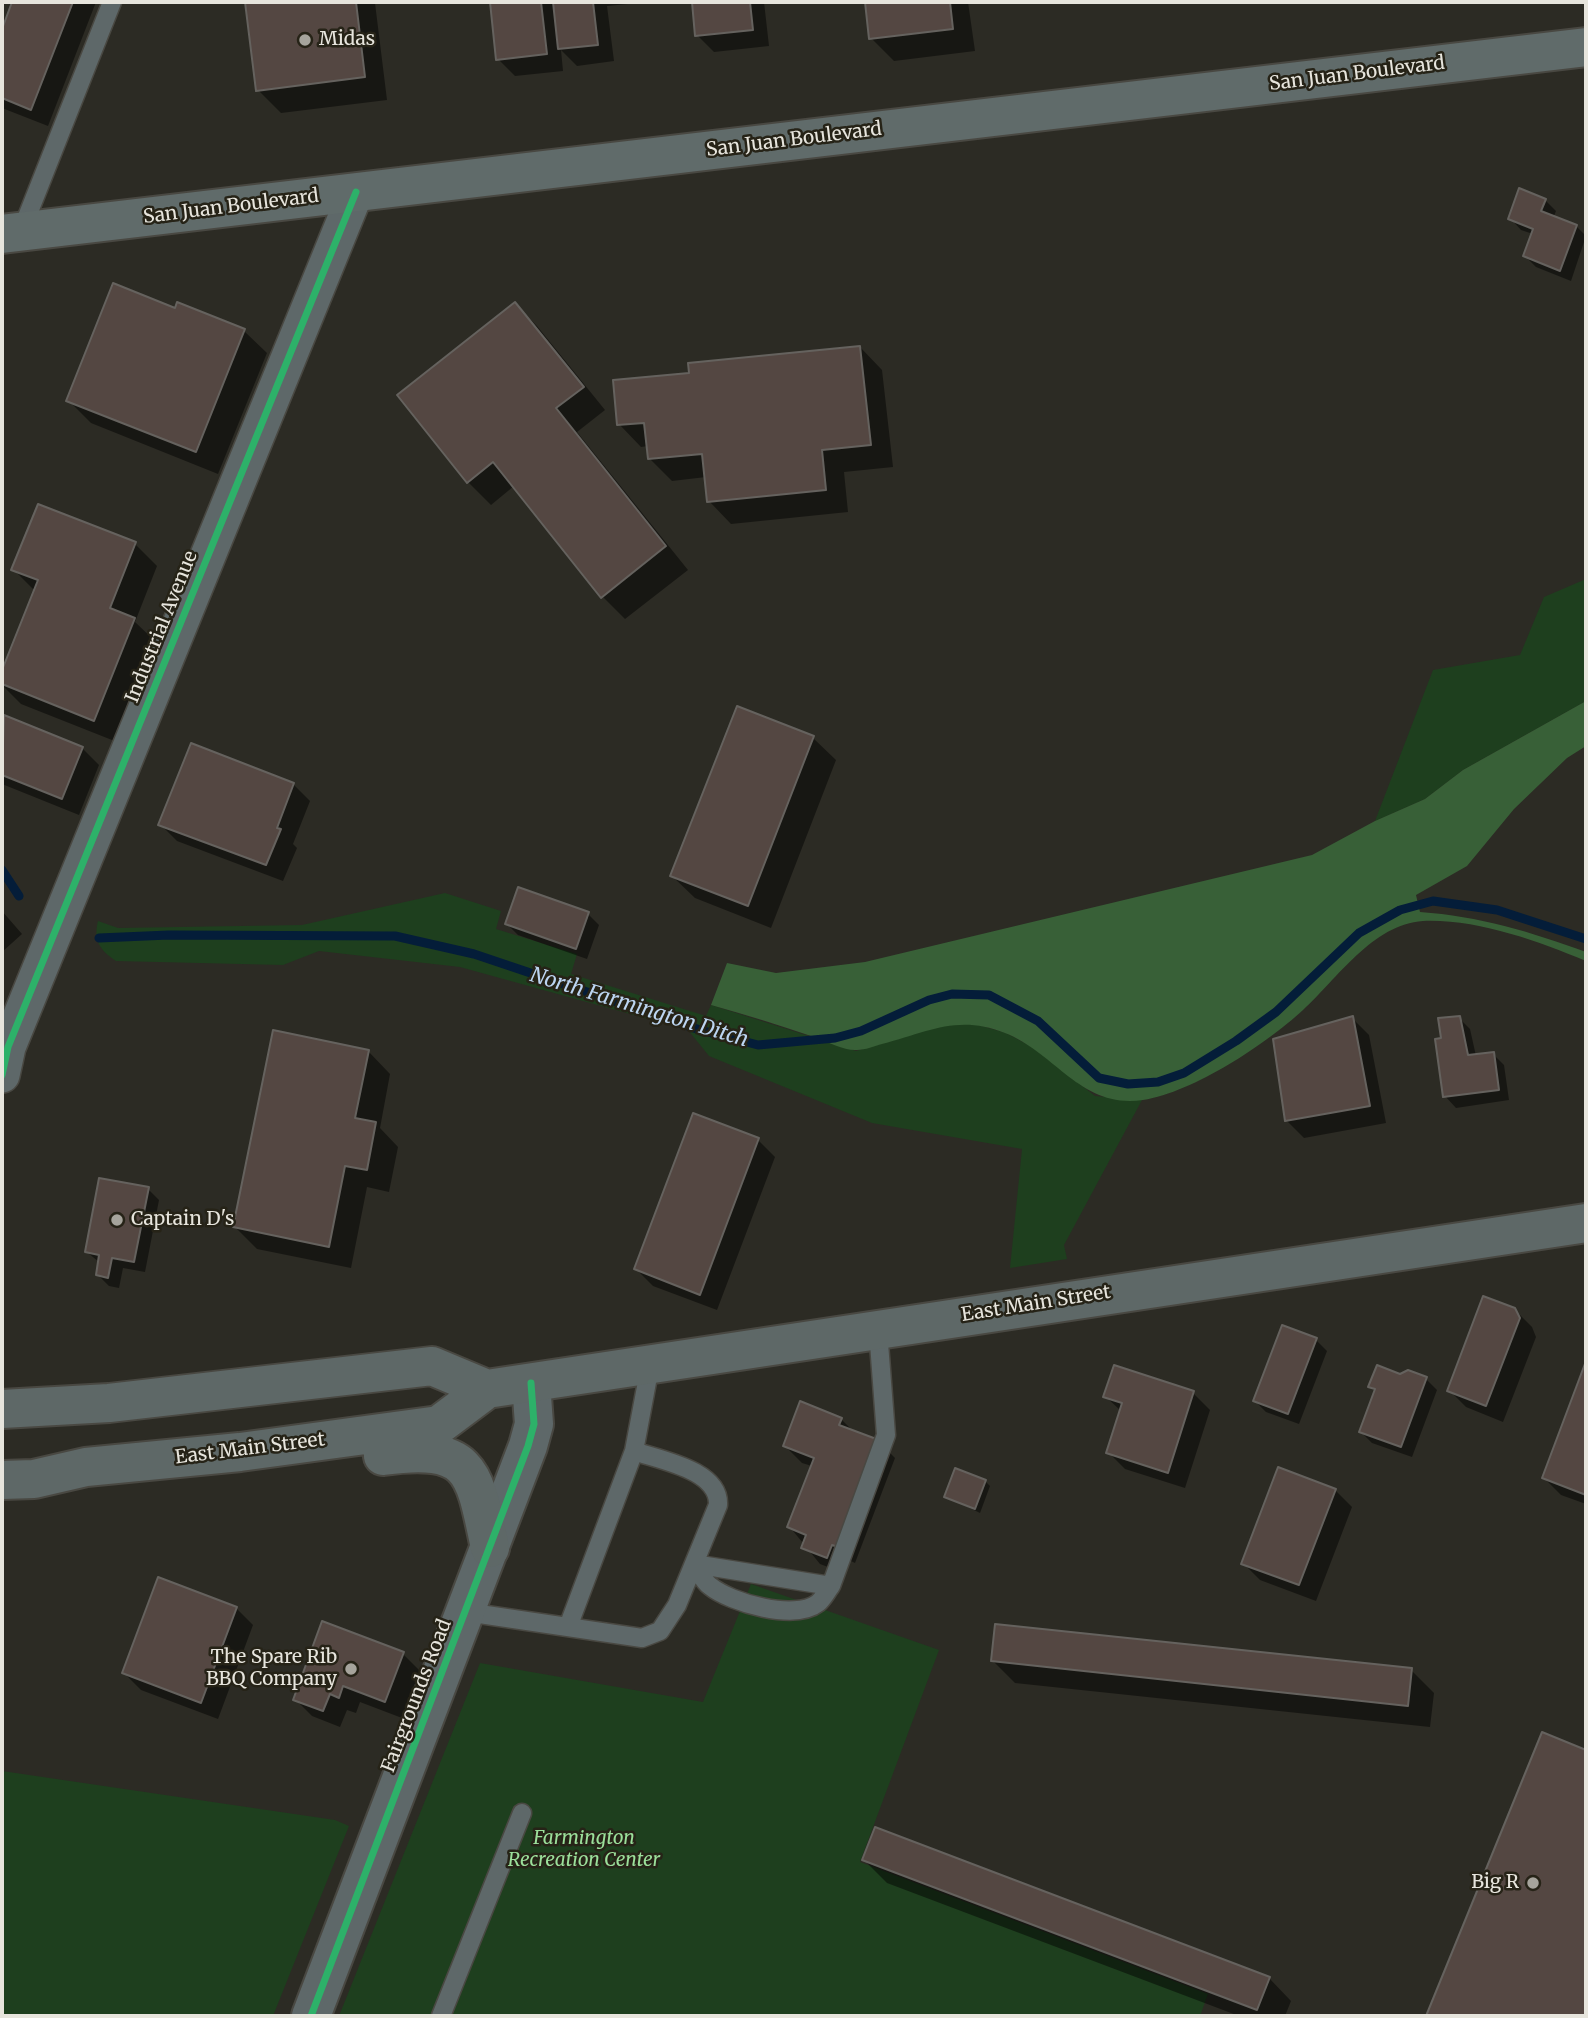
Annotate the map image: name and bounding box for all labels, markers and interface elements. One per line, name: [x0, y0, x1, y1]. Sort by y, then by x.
place label: Midas: [319, 29, 375, 51]
marker: Midas: [297, 32, 313, 48]
street label: San Juan Boulevard: [1268, 52, 1446, 96]
street label: San Juan Boulevard: [705, 118, 883, 162]
street label: San Juan Boulevard: [142, 185, 320, 229]
street label: Industrial Avenue: [121, 548, 203, 706]
water label: North Farmington Ditch: [527, 963, 751, 1053]
place label: Captain D's: [131, 1209, 234, 1231]
marker: Captain D's: [109, 1212, 125, 1228]
street label: East Main Street: [960, 1281, 1112, 1327]
street label: East Main Street: [174, 1428, 326, 1470]
street label: Fairgrounds Road: [377, 1616, 457, 1776]
place label: The Spare Rib BBQ Company: [206, 1647, 337, 1691]
marker: The Spare Rib BBQ Company: [343, 1661, 359, 1677]
park label: Farmington Recreation Center: [508, 1828, 660, 1872]
place label: Big R: [1471, 1872, 1519, 1894]
marker: Big R: [1525, 1875, 1541, 1891]

